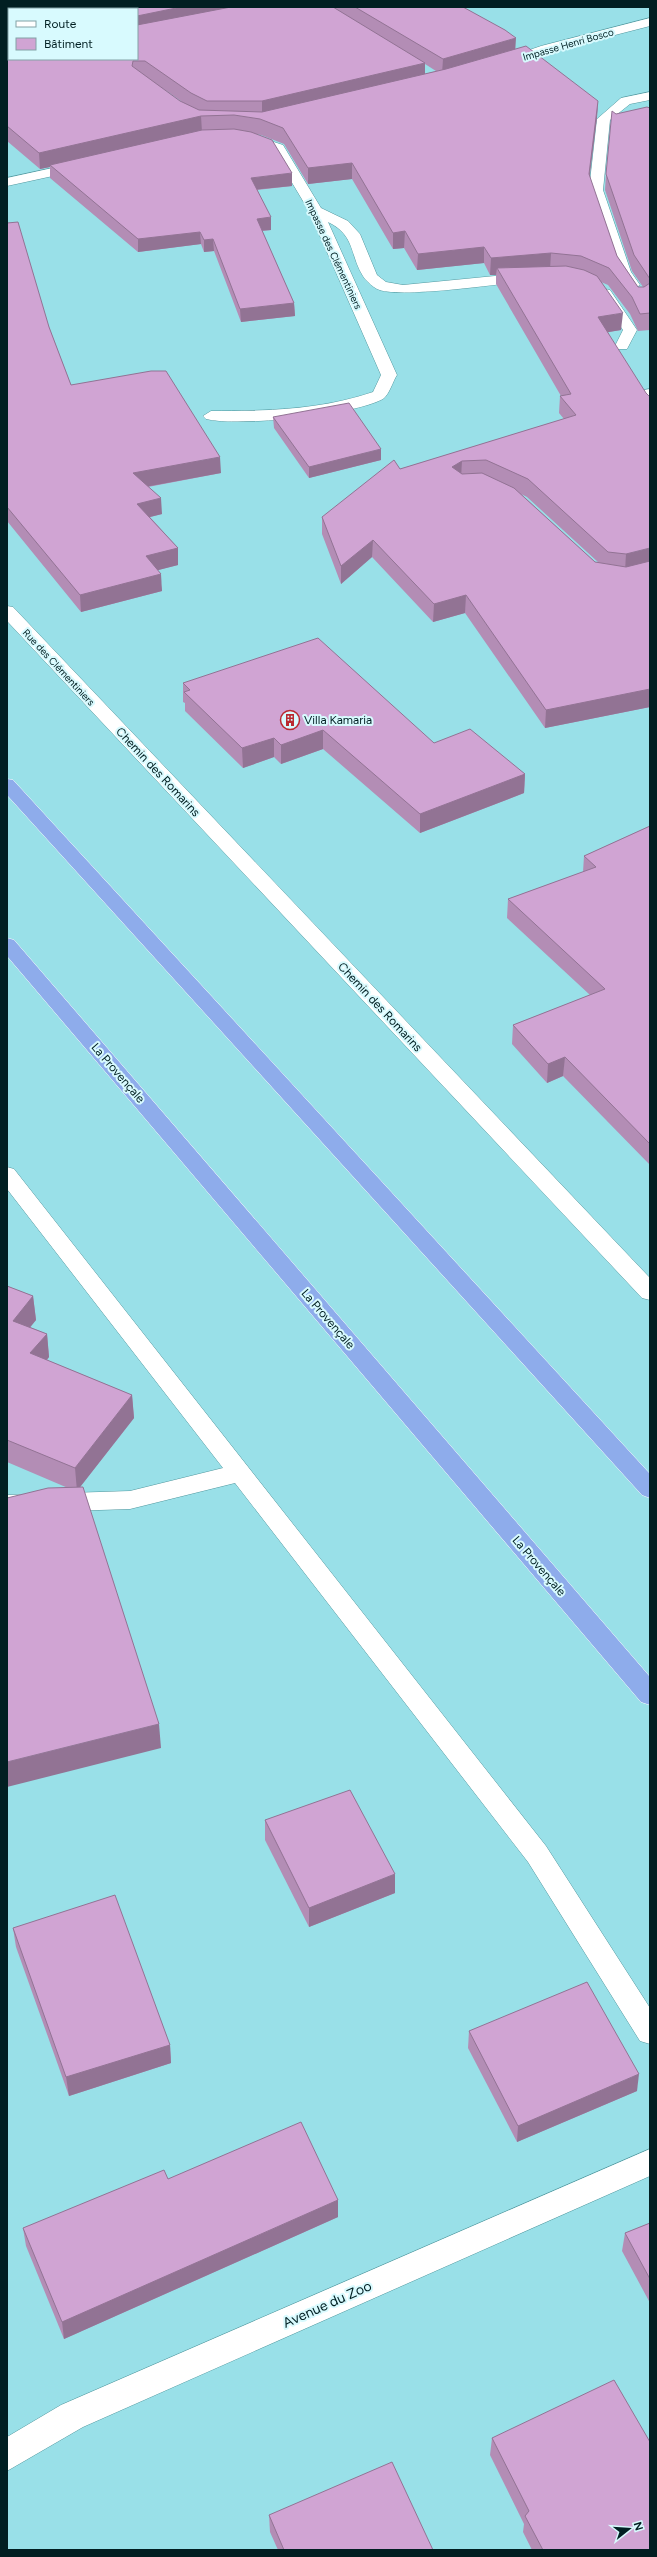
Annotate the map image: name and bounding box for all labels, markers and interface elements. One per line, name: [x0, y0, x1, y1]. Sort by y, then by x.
legend: [8, 8, 138, 60]
text: Route: [44, 17, 77, 31]
street label: Impasse Henri Bosco: [521, 25, 615, 64]
text: Bâtiment: [44, 37, 93, 51]
street label: Impasse des Clémentiniers: [302, 197, 365, 312]
street label: Rue des Clémentiniers: [20, 626, 98, 709]
building icon: Villa Kamaria: [279, 709, 301, 731]
place label: Villa Kamaria: [304, 713, 372, 727]
street label: Chemin des Romarins: [113, 725, 203, 820]
street label: Chemin des Romarins: [335, 960, 425, 1055]
street label: La Provençale: [88, 1040, 148, 1106]
street label: La Provençale: [298, 1286, 358, 1352]
street label: La Provençale: [509, 1533, 569, 1599]
street label: Avenue du Zoo: [280, 2277, 374, 2332]
north arrow: [609, 2509, 649, 2549]
text: N: [631, 2520, 646, 2532]

